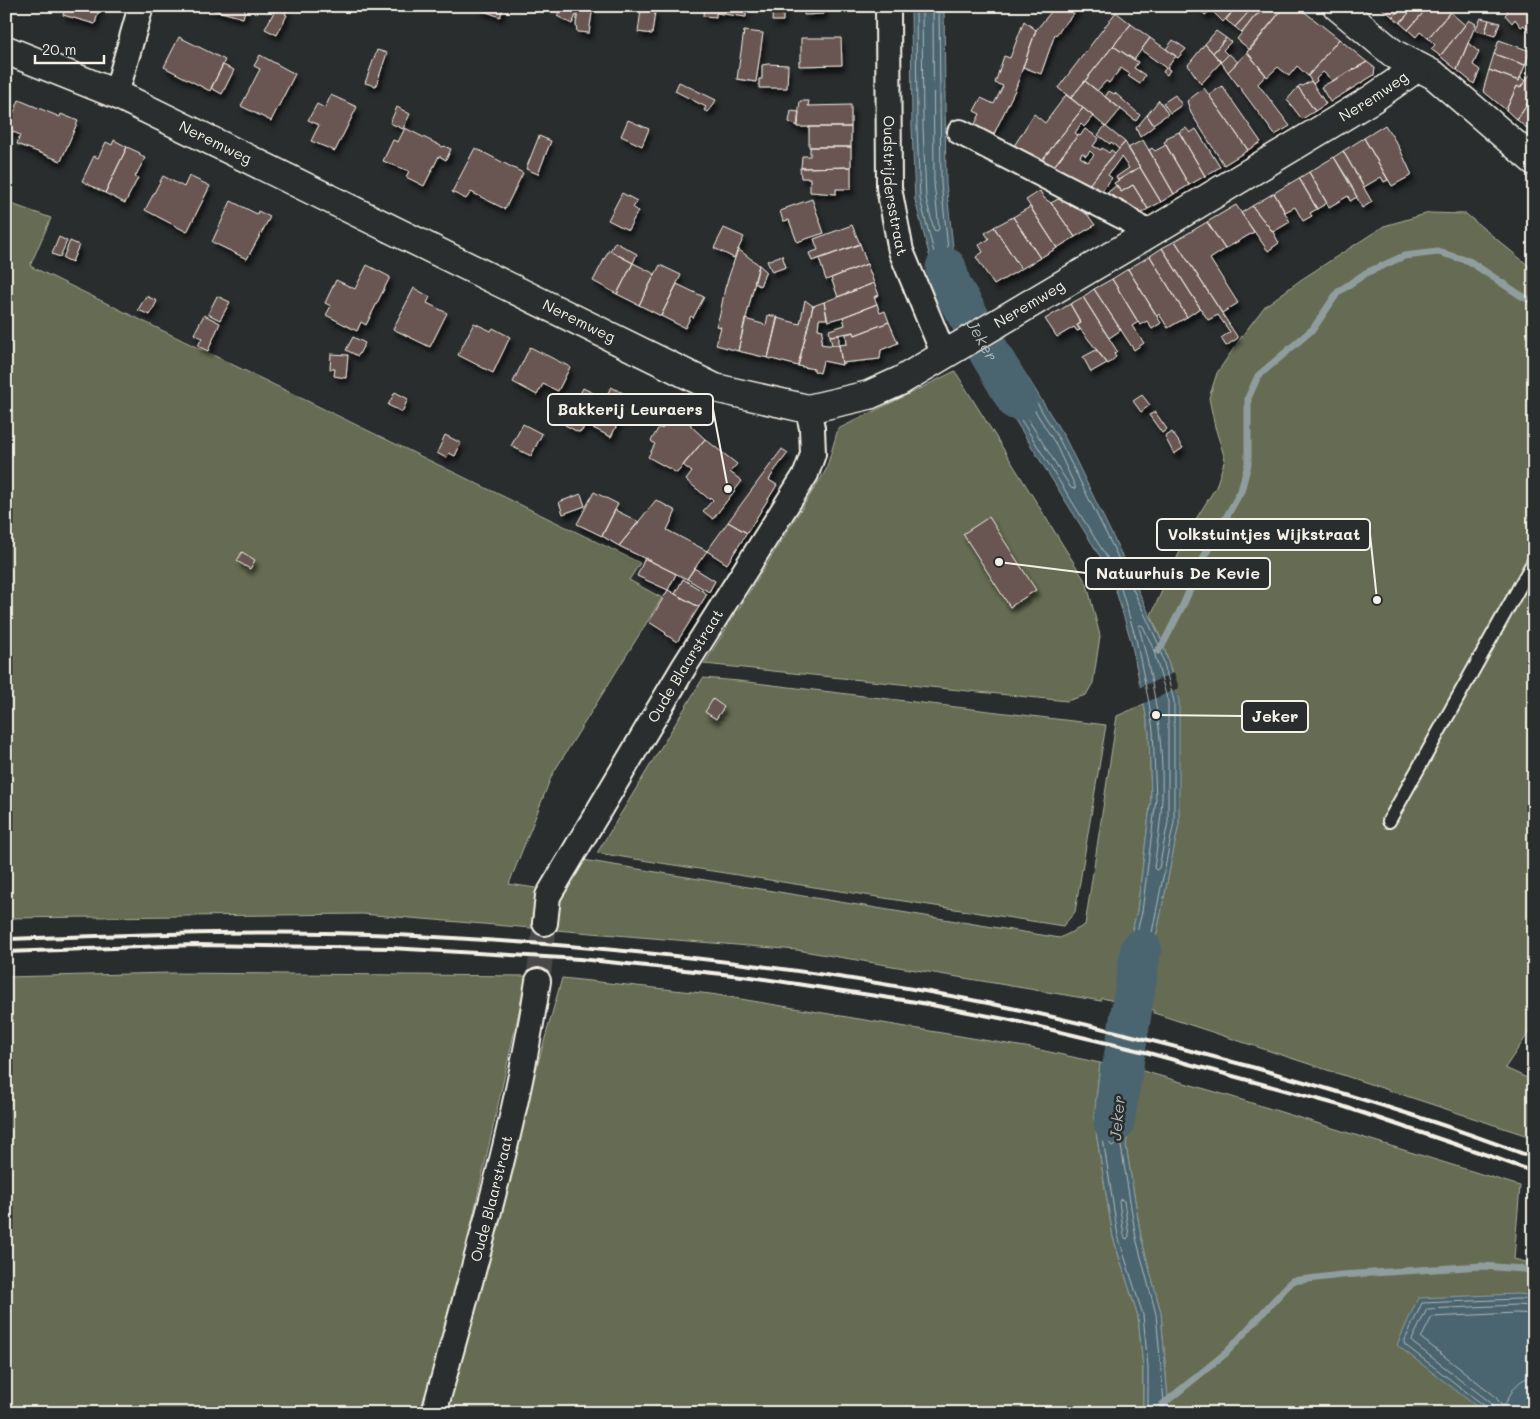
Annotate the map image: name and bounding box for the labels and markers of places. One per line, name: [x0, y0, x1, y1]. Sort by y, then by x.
callout: Bakkerij Leuraers: [548, 394, 713, 425]
callout: Volkstuintjes Wijkstraat: [1157, 519, 1370, 550]
callout: Natuurhuis De Kevie: [1086, 558, 1270, 589]
callout: Jeker: [1242, 701, 1308, 732]

